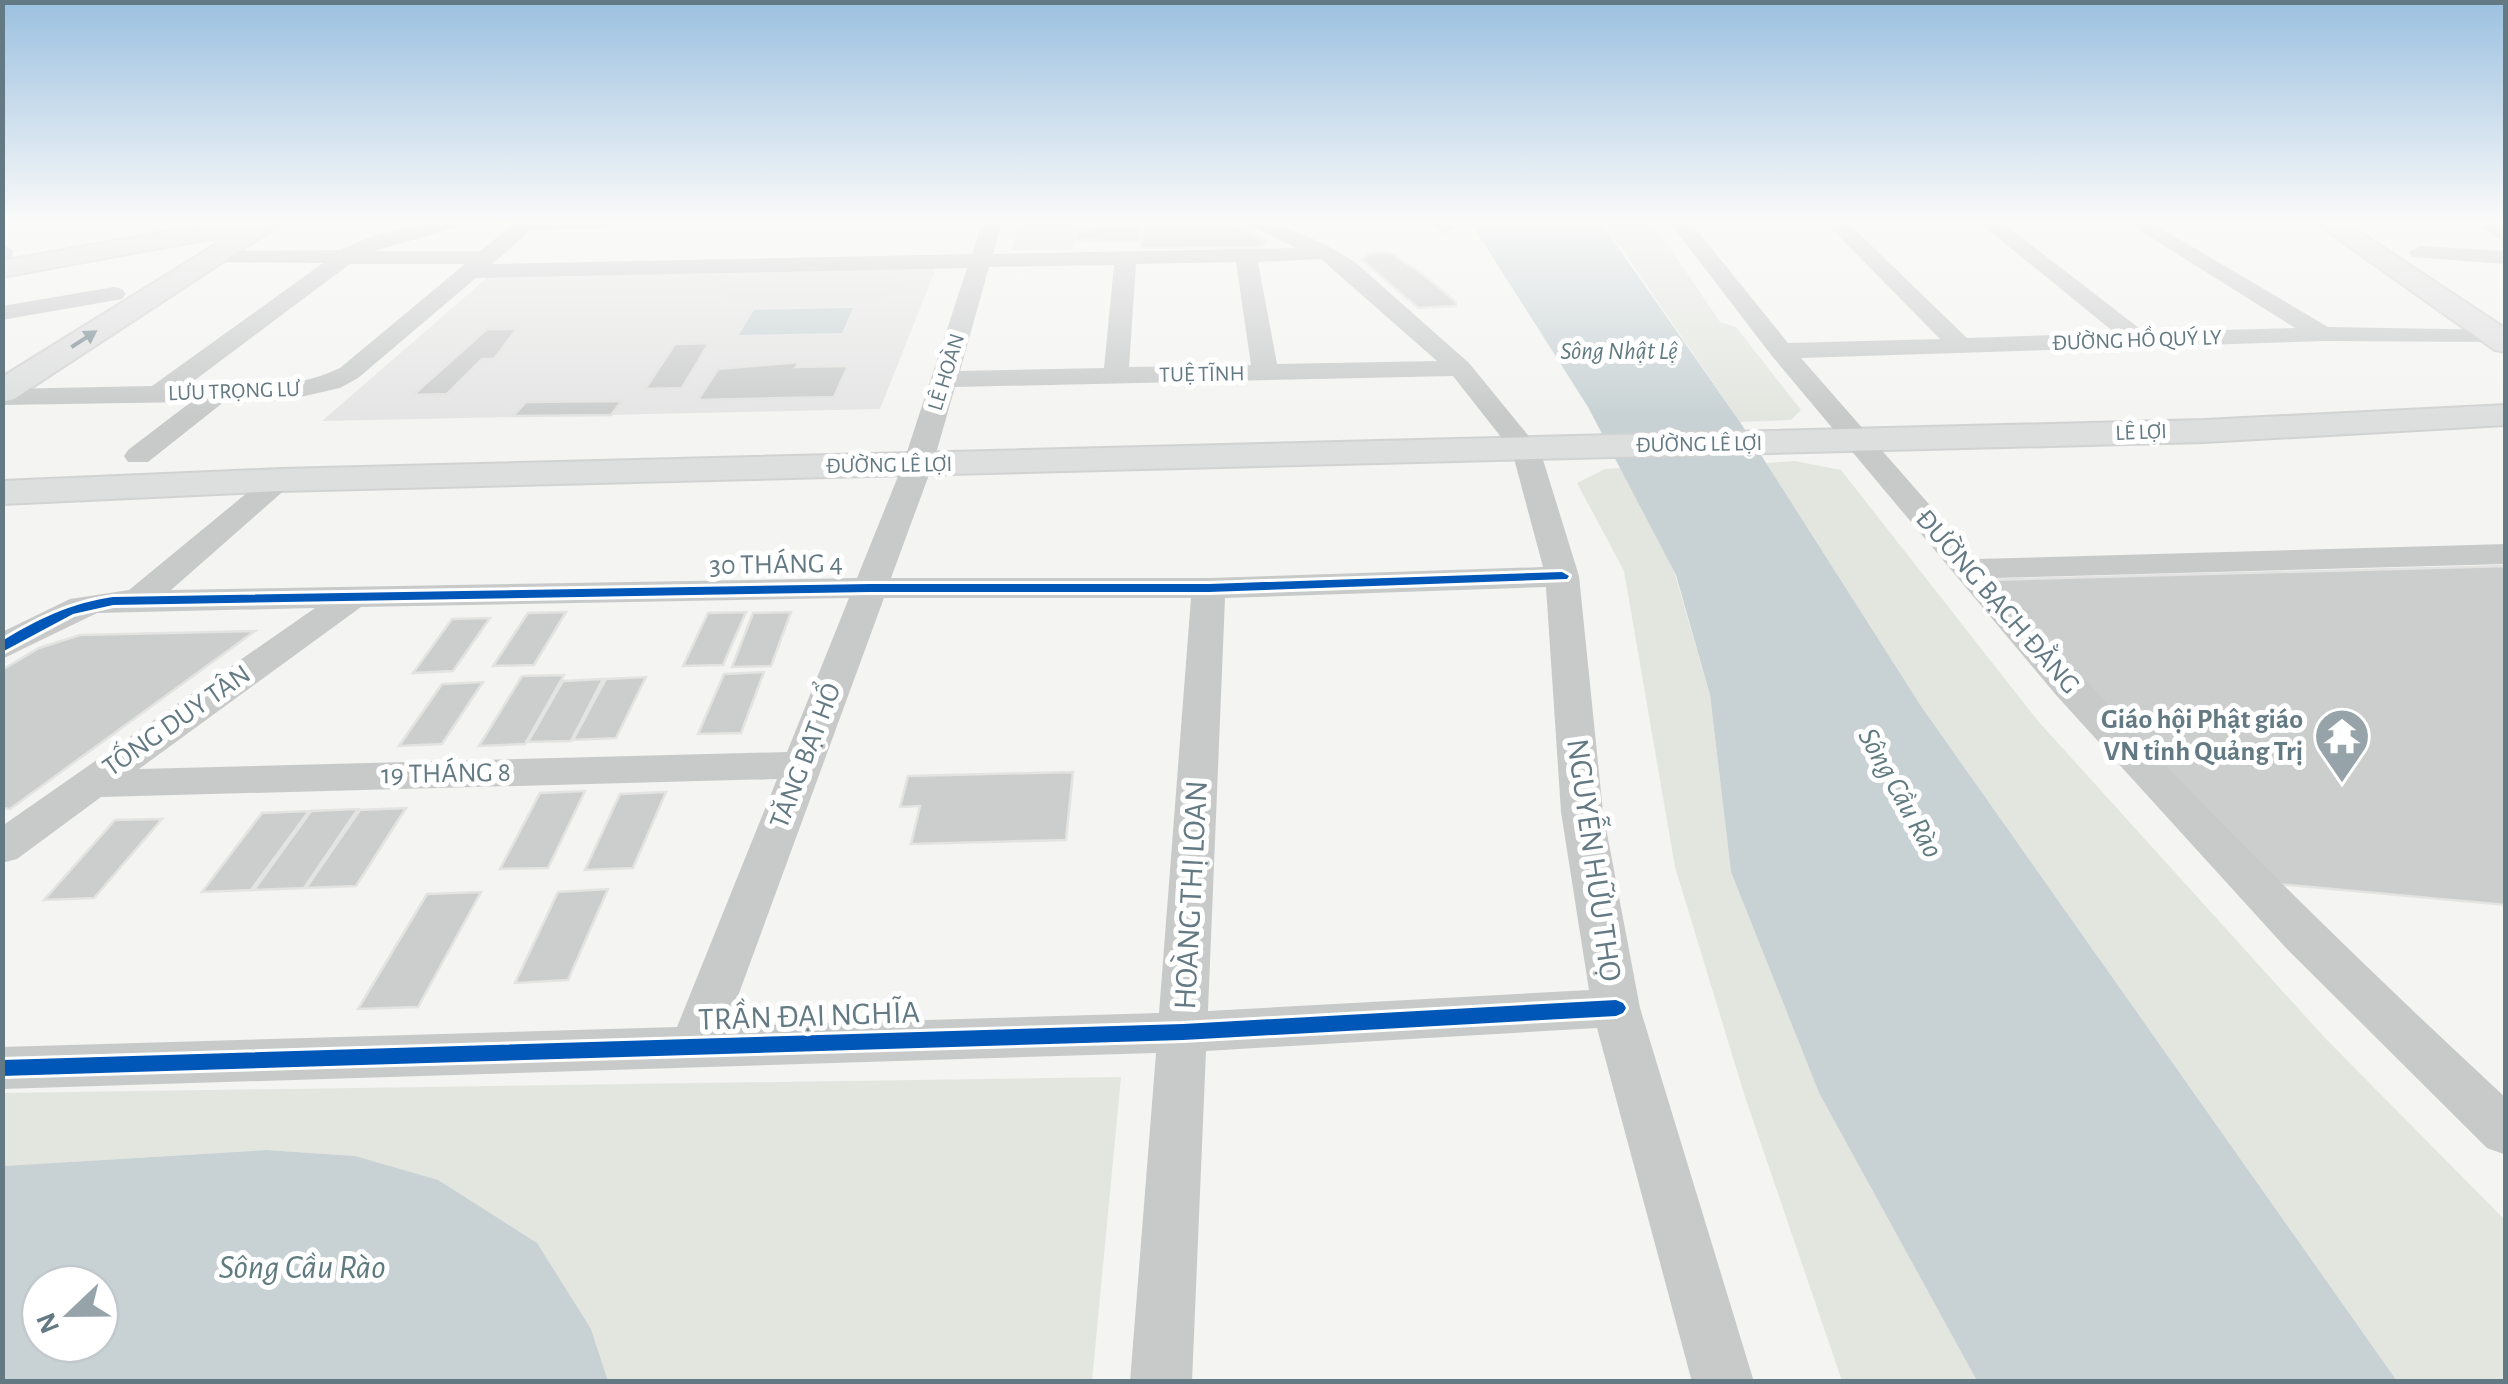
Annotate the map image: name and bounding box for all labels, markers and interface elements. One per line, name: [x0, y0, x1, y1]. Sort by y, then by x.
street label: ĐƯỜNG HỒ QUÝ LY: [2052, 323, 2222, 354]
one-way arrow: [71, 330, 98, 349]
street label: LÊ HOÀN: [923, 330, 968, 413]
water label: Sông Nhật Lệ: [1560, 339, 1678, 364]
street label: TUỆ TĨNH: [1159, 362, 1245, 386]
street label: LƯU TRỌNG LƯ: [168, 378, 301, 404]
street label: LÊ LỢI: [2115, 419, 2167, 444]
street label: ĐƯỜNG LÊ LỢI: [1636, 431, 1762, 456]
street label: ĐƯỜNG LÊ LỢI: [826, 452, 952, 477]
street label: ĐƯỜNG BẠCH ĐẰNG: [1910, 501, 2088, 699]
street label: 30 THÁNG 4: [709, 547, 843, 580]
street label: TỐNG DUY TÂN: [95, 656, 256, 782]
street label: TĂNG BẠT HỔ: [760, 677, 846, 832]
place label: Giáo hội Phật giáo VN tỉnh Quảng Trị: [2101, 706, 2303, 766]
temple icon: Giáo hội Phật giáo VN tỉnh Quảng Trị: [2312, 706, 2372, 785]
water label: Sông Cầu Rào: [1852, 723, 1948, 863]
street label: NGUYỄN HỮU THỌ: [1561, 736, 1633, 983]
street label: 19 THÁNG 8: [381, 756, 511, 789]
street label: HOÀNG THỊ LOAN: [1166, 779, 1213, 1010]
street label: TRẦN ĐẠI NGHĨA: [697, 991, 920, 1036]
water label: Sông Cầu Rào: [218, 1250, 386, 1285]
north arrow: [20, 1264, 120, 1364]
text: N: [32, 1308, 65, 1337]

